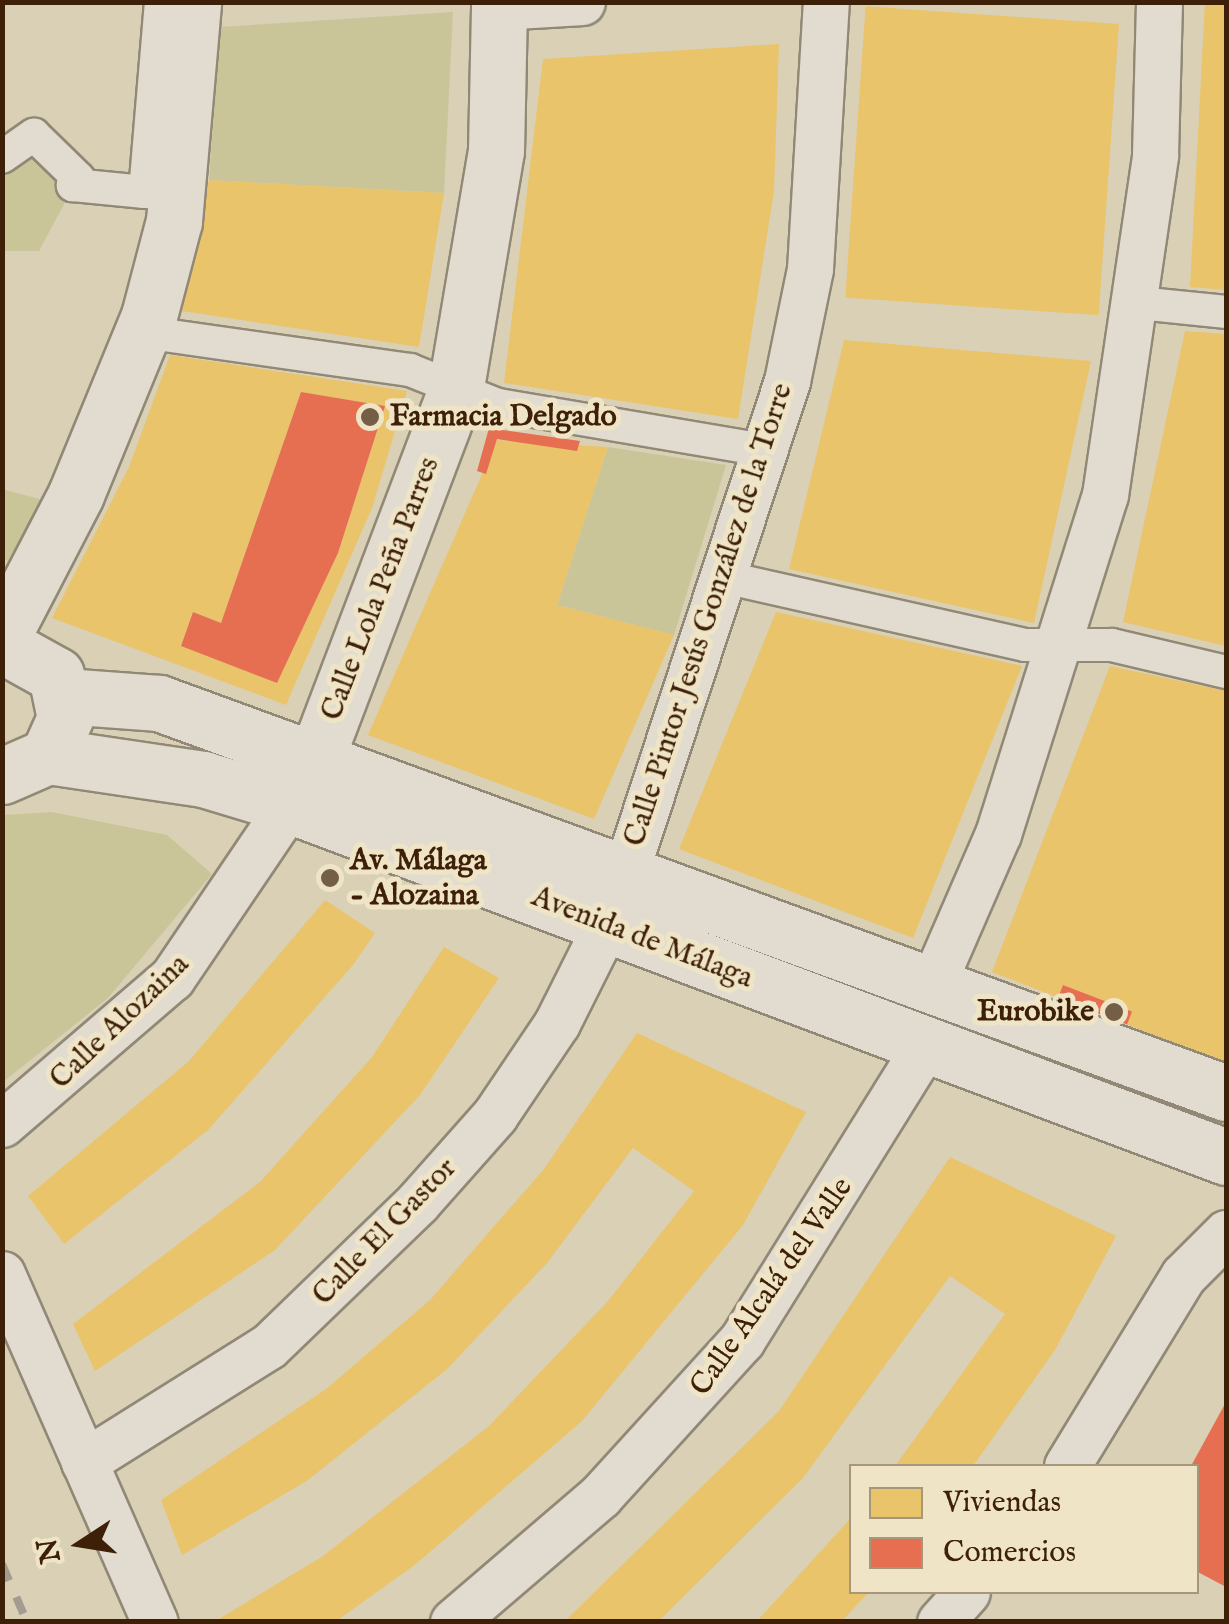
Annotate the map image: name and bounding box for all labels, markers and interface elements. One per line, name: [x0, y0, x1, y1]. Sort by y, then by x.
street label: Calle Pintor Jesús González de la Torre: [617, 379, 801, 851]
place label: Farmacia Delgado: [390, 399, 617, 435]
marker: Farmacia Delgado: [359, 406, 381, 428]
street label: Calle Lola Peña Parres: [314, 452, 448, 726]
place label: Av. Málaga - Alozaina: [350, 843, 487, 914]
marker: Av. Málaga - Alozaina: [319, 867, 341, 889]
street label: Avenida de Málaga: [526, 879, 758, 997]
street label: Calle Alozaina: [43, 947, 197, 1097]
place label: Eurobike: [977, 994, 1094, 1030]
marker: Eurobike: [1103, 1001, 1125, 1023]
street label: Calle El Gastor: [306, 1151, 464, 1313]
street label: Calle Alcalá del Valle: [683, 1171, 861, 1403]
legend: [849, 1464, 1199, 1594]
text: Viviendas: [943, 1484, 1061, 1522]
north arrow: [30, 1494, 130, 1594]
text: Comercios: [943, 1534, 1076, 1572]
text: N: [31, 1535, 70, 1566]

